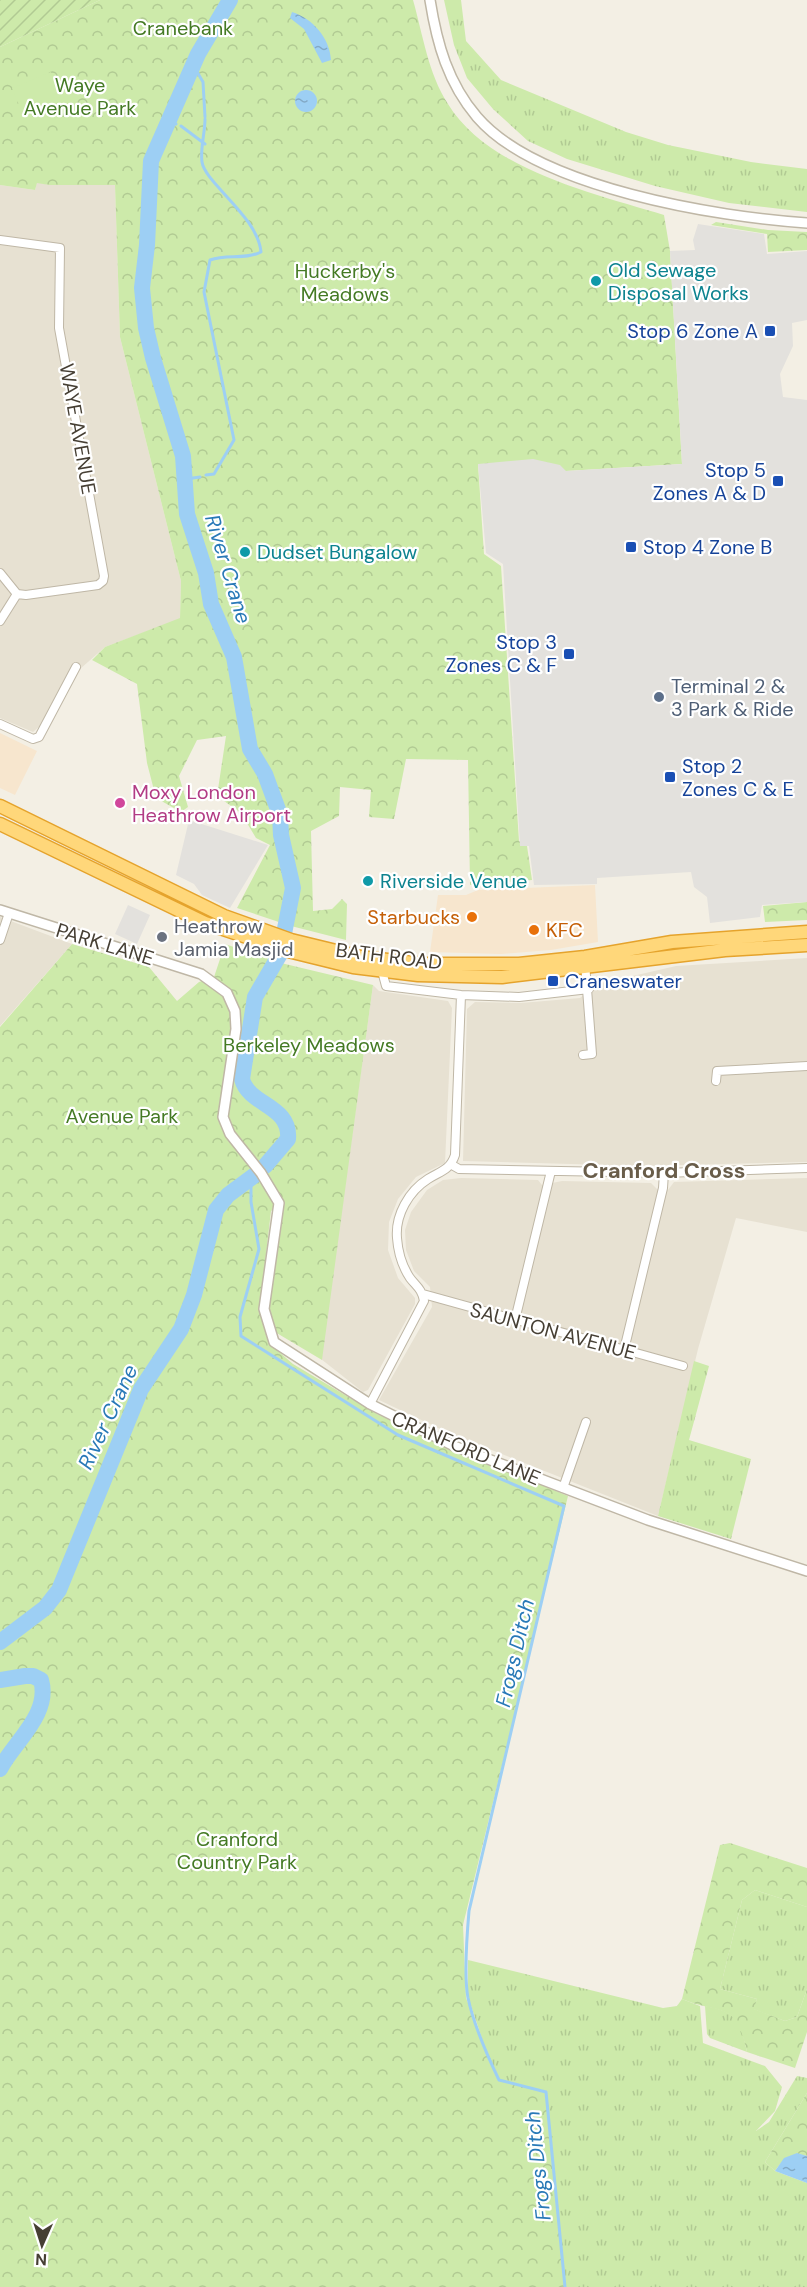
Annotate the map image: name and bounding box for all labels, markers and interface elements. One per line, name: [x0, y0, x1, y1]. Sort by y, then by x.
park label: Cranebank: [133, 15, 233, 41]
park label: Waye Avenue Park: [24, 72, 136, 121]
place label: Old Sewage Disposal Works: [608, 257, 749, 306]
park label: Huckerby's Meadows: [295, 258, 395, 307]
marker: Old Sewage Disposal Works: [589, 274, 603, 288]
place label: Stop 6 Zone A: [627, 318, 758, 344]
marker: Stop 6 Zone A: [763, 324, 777, 338]
street label: WAYE AVENUE: [54, 362, 102, 496]
place label: Stop 5 Zones A & D: [653, 457, 766, 506]
marker: Stop 5 Zones A & D: [771, 474, 785, 488]
water label: River Crane: [198, 511, 258, 627]
place label: Stop 4 Zone B: [643, 534, 772, 560]
place label: Dudset Bungalow: [257, 539, 417, 565]
marker: Stop 4 Zone B: [624, 540, 638, 554]
marker: Dudset Bungalow: [238, 545, 252, 559]
place label: Stop 3 Zones C & F: [446, 629, 557, 678]
marker: Stop 3 Zones C & F: [562, 647, 576, 661]
place label: Terminal 2 & 3 Park & Ride: [671, 673, 794, 722]
marker: Terminal 2 & 3 Park & Ride: [652, 690, 666, 704]
place label: Stop 2 Zones C & E: [682, 753, 794, 802]
marker: Stop 2 Zones C & E: [663, 770, 677, 784]
place label: Moxy London Heathrow Airport: [132, 779, 291, 828]
marker: Moxy London Heathrow Airport: [113, 796, 127, 810]
place label: Riverside Venue: [380, 868, 527, 894]
marker: Riverside Venue: [361, 874, 375, 888]
place label: Starbucks: [367, 904, 460, 930]
marker: Starbucks: [465, 910, 479, 924]
place label: Heathrow Jamia Masjid: [174, 913, 294, 962]
street label: PARK LANE: [53, 917, 157, 971]
place label: KFC: [546, 917, 583, 943]
marker: KFC: [527, 923, 541, 937]
marker: Heathrow Jamia Masjid: [155, 930, 169, 944]
street label: BATH ROAD: [334, 937, 444, 975]
place label: Craneswater: [565, 968, 682, 994]
marker: Craneswater: [546, 974, 560, 988]
park label: Berkeley Meadows: [223, 1032, 395, 1058]
park label: Avenue Park: [66, 1103, 178, 1129]
district label: Cranford Cross: [582, 1156, 746, 1185]
street label: SAUNTON AVENUE: [467, 1296, 639, 1366]
water label: River Crane: [71, 1360, 145, 1474]
street label: CRANFORD LANE: [388, 1405, 544, 1491]
water label: Frogs Ditch: [489, 1596, 541, 1710]
park label: Cranford Country Park: [177, 1826, 297, 1875]
water label: Frogs Ditch: [518, 2110, 558, 2222]
north arrow: [12, 2215, 72, 2275]
text: N: [35, 2249, 48, 2270]

